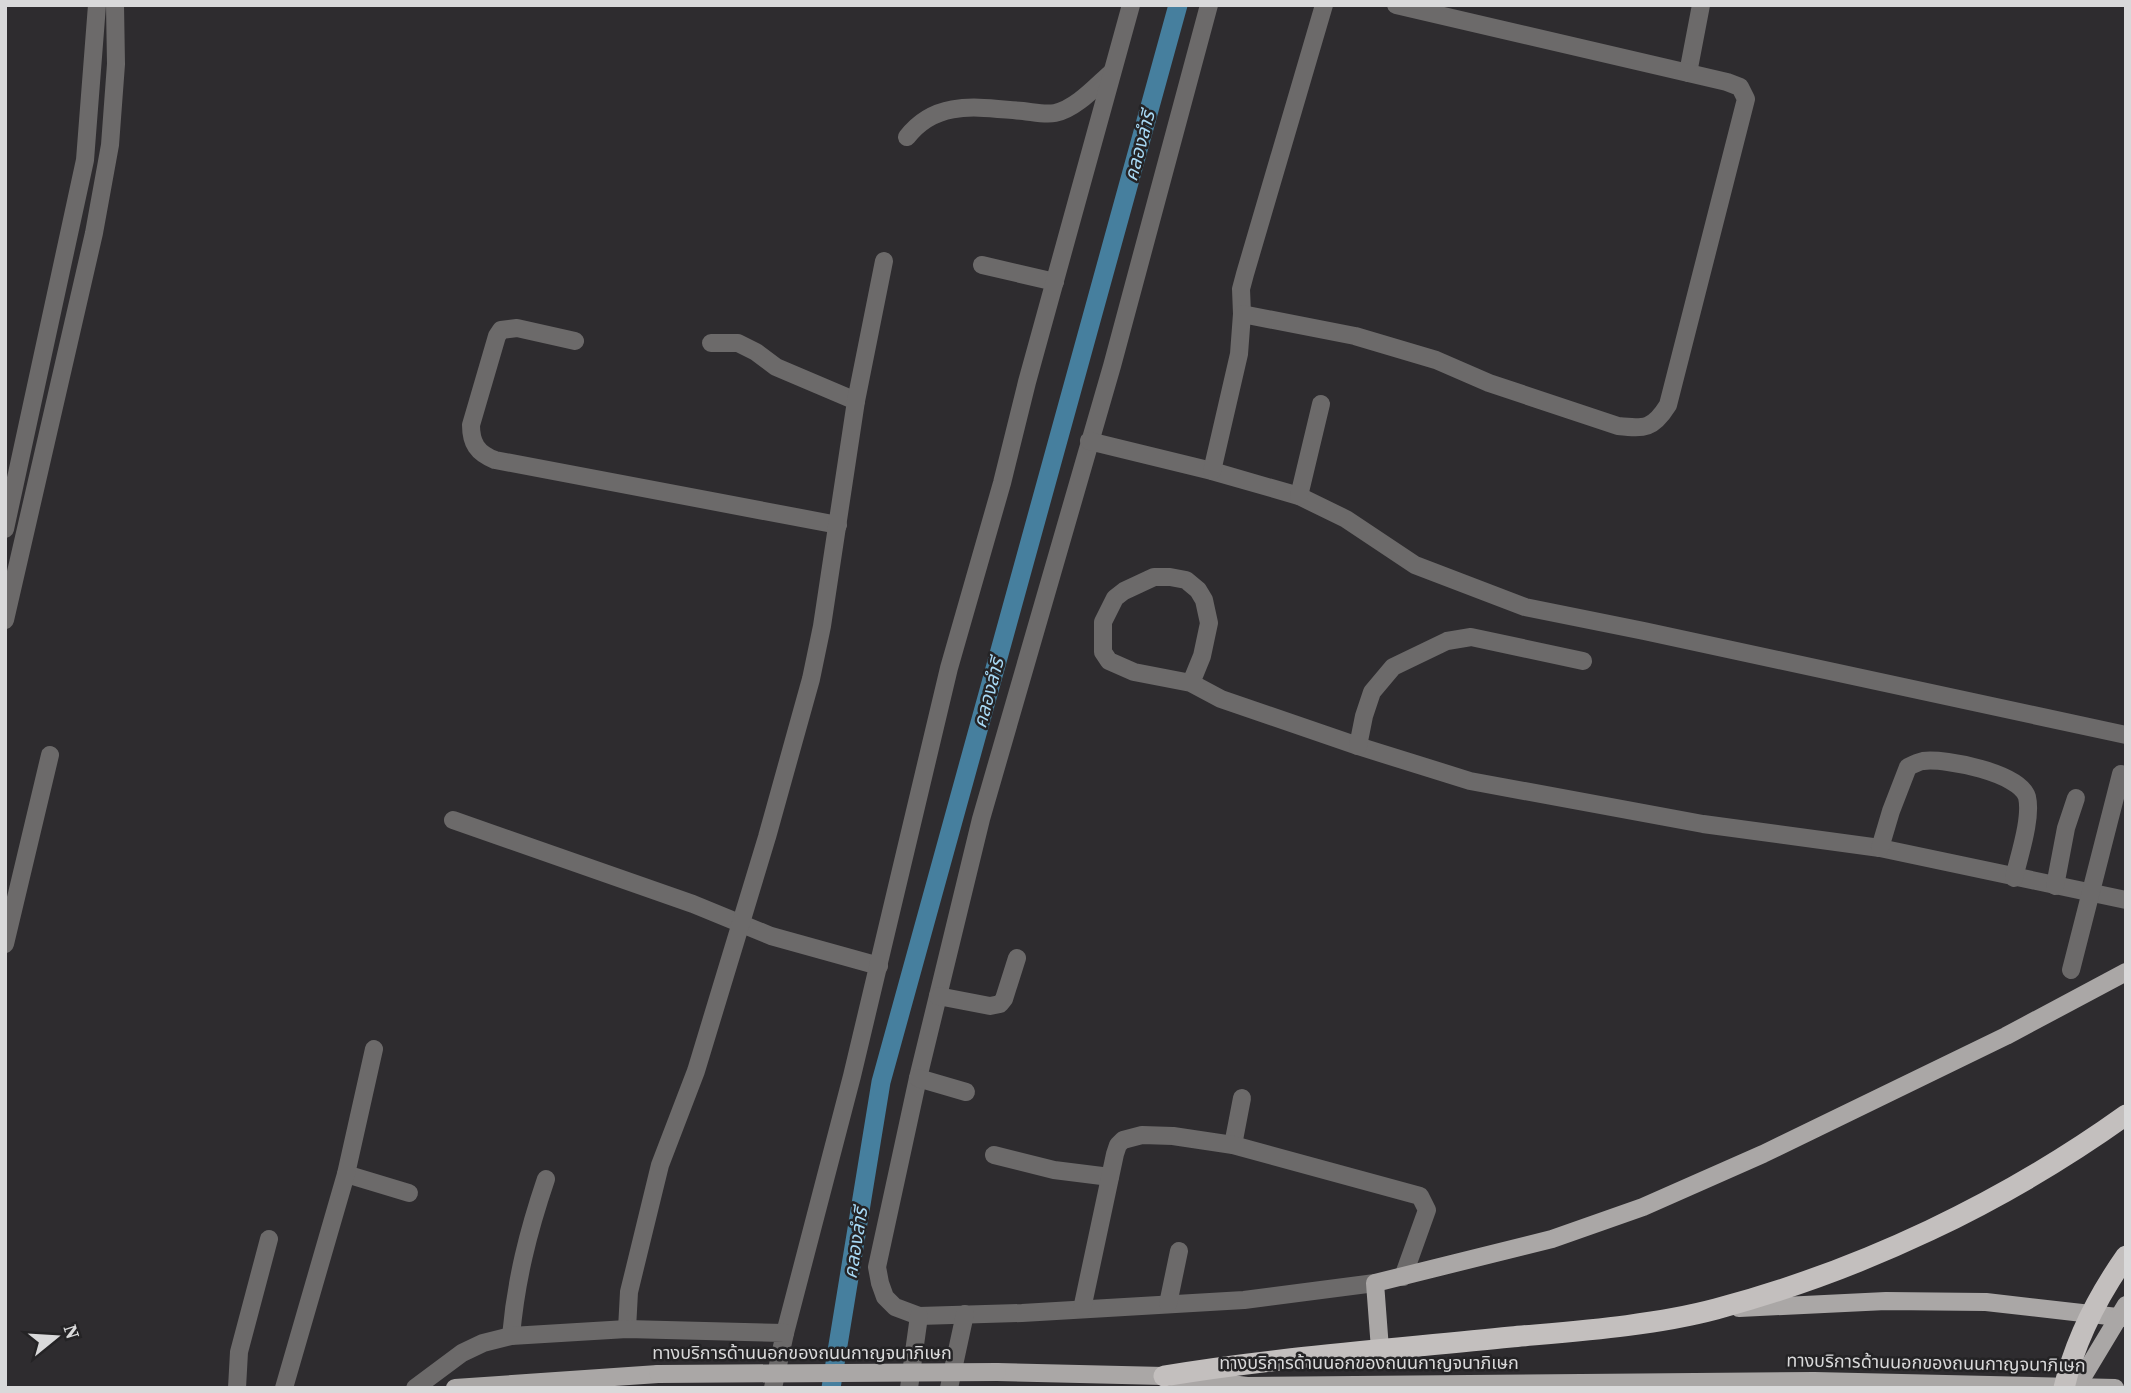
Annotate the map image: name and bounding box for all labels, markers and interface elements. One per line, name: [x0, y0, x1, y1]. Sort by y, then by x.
water label: คลองลำรี: [1117, 104, 1162, 184]
water label: คลองลำรี: [966, 651, 1011, 731]
water label: คลองลำรี: [837, 1202, 874, 1280]
north arrow: [21, 1302, 91, 1372]
text: N: [58, 1321, 87, 1342]
street label: ทางบริการด้านนอกของถนนกาญจนาภิเษก: [652, 1340, 952, 1365]
street label: ทางบริการด้านนอกของถนนกาญจนาภิเษก: [1786, 1347, 2086, 1378]
street label: ทางบริการด้านนอกของถนนกาญจนาภิเษก: [1219, 1350, 1519, 1375]

